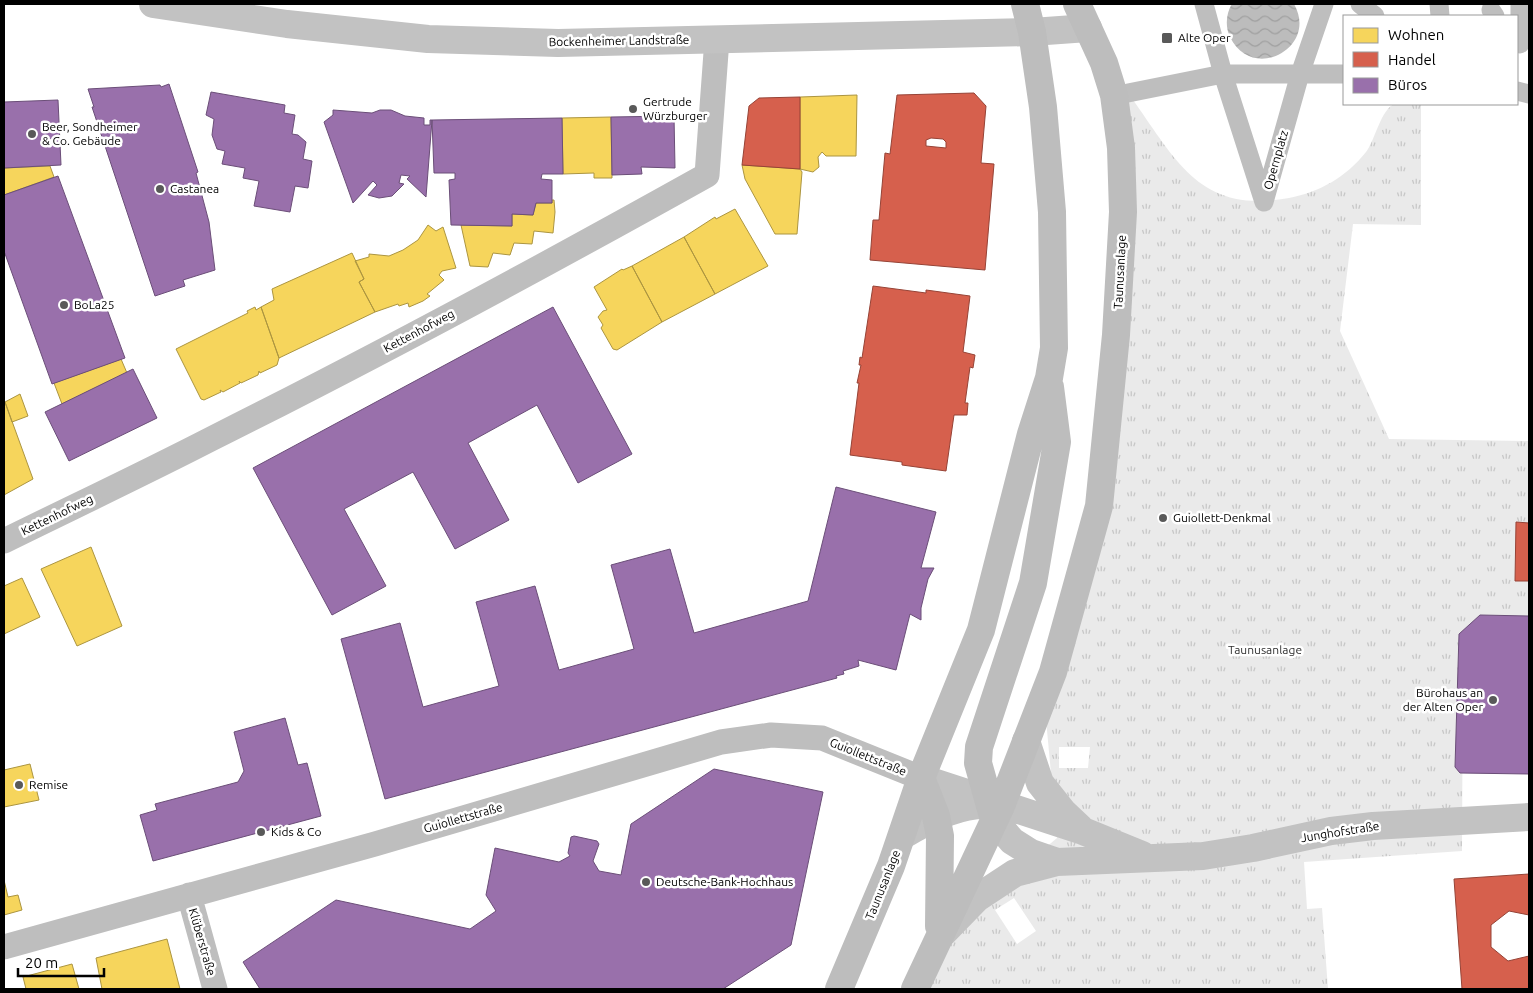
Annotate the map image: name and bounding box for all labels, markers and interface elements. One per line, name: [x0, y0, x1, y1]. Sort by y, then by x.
legend: [1343, 15, 1518, 105]
text: Wohnen: [1388, 26, 1444, 43]
marker: Alte Oper: [1160, 31, 1174, 45]
place label: Alte Oper: [1178, 31, 1231, 44]
street label: Bockenheimer Landstraße: [548, 33, 690, 48]
text: Handel: [1388, 51, 1436, 68]
text: Büros: [1388, 76, 1427, 93]
place label: Gertrude Würzburger: [643, 95, 708, 122]
marker: Gertrude Würzburger: [627, 103, 639, 115]
place label: Beer, Sondheimer & Co. Gebäude: [42, 120, 138, 147]
marker: Beer, Sondheimer & Co. Gebäude: [26, 128, 38, 140]
street label: Opernplatz: [1261, 128, 1290, 191]
place label: Castanea: [170, 182, 219, 195]
marker: Castanea: [154, 183, 166, 195]
street label: Taunusanlage: [1111, 235, 1128, 309]
place label: BoLa25: [74, 298, 114, 311]
marker: BoLa25: [58, 299, 70, 311]
street label: Kettenhofweg: [381, 306, 456, 355]
street label: Kettenhofweg: [19, 492, 95, 538]
place label: Guiollett-Denkmal: [1173, 511, 1271, 524]
marker: Guiollett-Denkmal: [1157, 512, 1169, 524]
park label: Taunusanlage: [1228, 643, 1302, 656]
place label: Bürohaus an der Alten Oper: [1403, 686, 1483, 713]
marker: Bürohaus an der Alten Oper: [1487, 694, 1499, 706]
street label: Guiollettstraße: [828, 735, 908, 778]
place label: Remise: [29, 778, 68, 791]
marker: Remise: [13, 779, 25, 791]
street label: Guiollettstraße: [422, 800, 504, 835]
street label: Junghofstraße: [1300, 819, 1380, 844]
place label: Kids & Co: [271, 825, 321, 838]
marker: Kids & Co: [255, 826, 267, 838]
street label: Taunusanlage: [863, 848, 902, 922]
place label: Deutsche-Bank-Hochhaus: [656, 875, 793, 888]
marker: Deutsche-Bank-Hochhaus: [640, 876, 652, 888]
street label: Klüberstraße: [187, 906, 218, 977]
scale bar: [18, 946, 104, 978]
text: 20 m: [25, 954, 58, 971]

